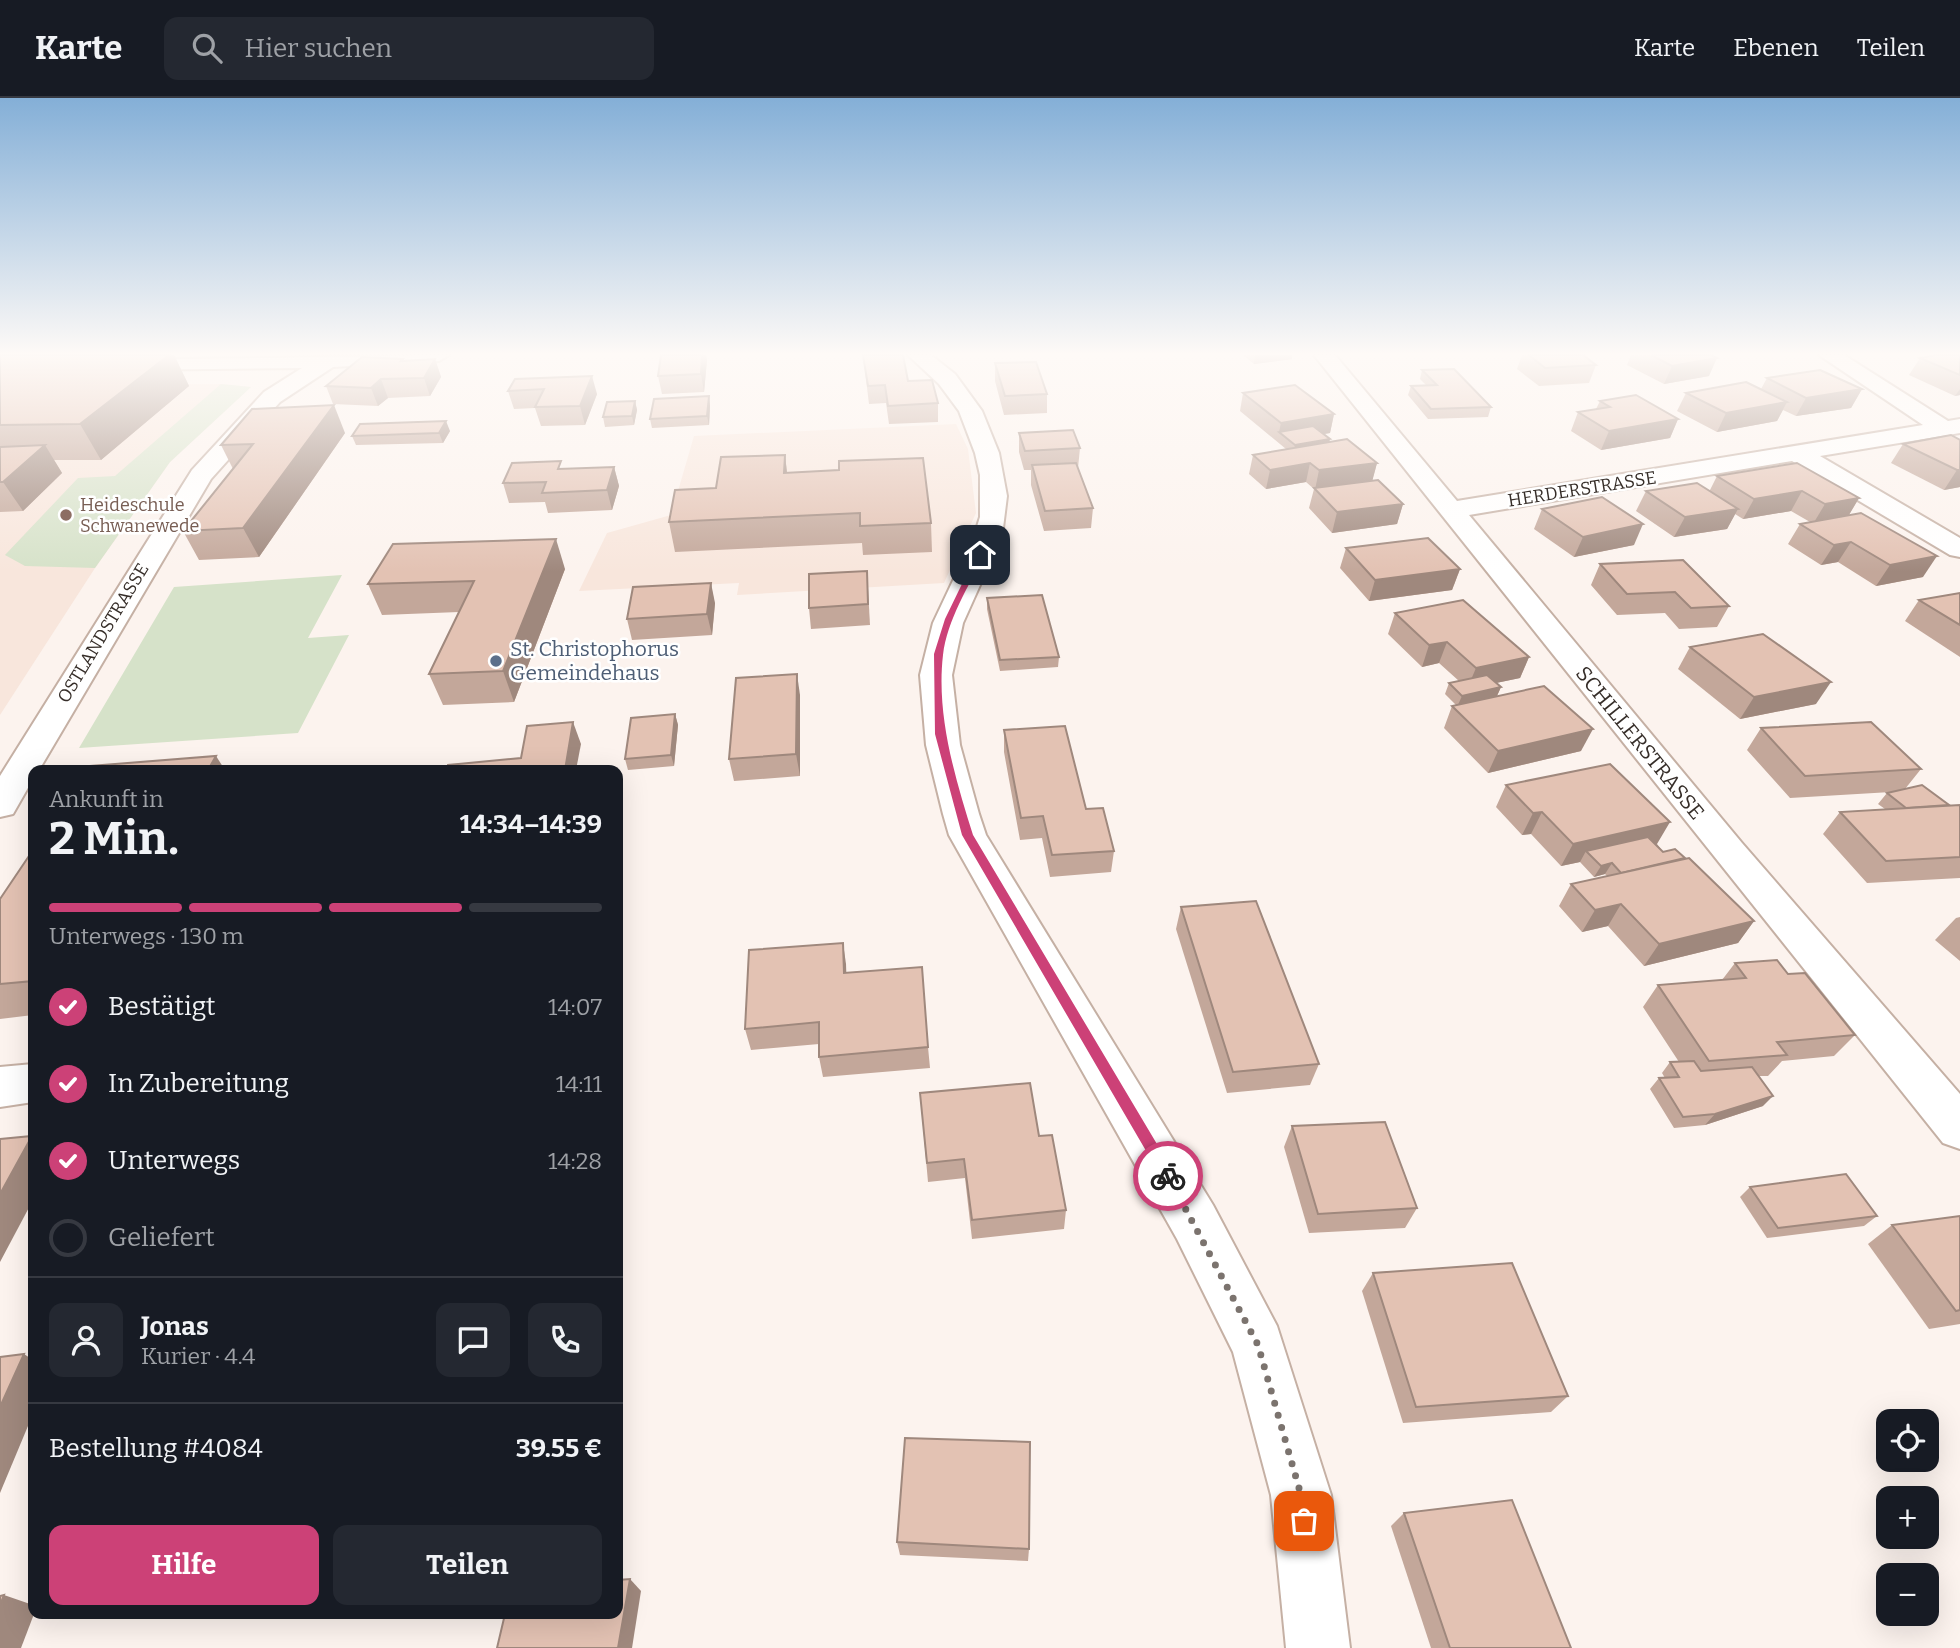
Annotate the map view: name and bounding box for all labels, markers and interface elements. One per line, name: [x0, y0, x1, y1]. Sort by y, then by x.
search box: [164, 17, 654, 80]
text: Karte: [35, 28, 122, 68]
icon: search: [188, 29, 226, 67]
text: Hier suchen: [244, 33, 392, 64]
text: Karte: [1634, 34, 1695, 62]
text: Ebenen: [1733, 34, 1819, 62]
text: Teilen: [1857, 34, 1925, 62]
street label: HERDERSTRASSE: [1506, 466, 1658, 512]
place label: Heideschule Schwanewede: [80, 494, 199, 537]
marker: Heideschule Schwanewede: [58, 507, 74, 523]
pin: [950, 525, 1010, 585]
icon: home: [961, 536, 999, 574]
street label: OSTLANDSTRASSE: [53, 559, 153, 707]
place label: St. Christophorus Gemeindehaus: [510, 636, 679, 686]
marker: St. Christophorus Gemeindehaus: [488, 653, 504, 669]
street label: SCHILLERSTRASSE: [1570, 661, 1710, 825]
text: Ankunft in: [49, 785, 164, 813]
text: 14:34–14:39: [460, 809, 602, 840]
text: 2 Min.: [49, 811, 179, 866]
text: Unterwegs · 130 m: [49, 922, 244, 950]
icon: check: [49, 988, 87, 1026]
text: Bestätigt: [108, 991, 215, 1022]
text: 14:07: [548, 993, 602, 1021]
icon: check: [49, 1065, 87, 1103]
text: In Zubereitung: [108, 1068, 289, 1099]
text: 14:11: [556, 1070, 602, 1098]
courier: [1133, 1141, 1203, 1211]
icon: check: [49, 1142, 87, 1180]
text: Unterwegs: [108, 1145, 240, 1176]
text: 14:28: [548, 1147, 602, 1175]
icon: bike: [1149, 1157, 1187, 1195]
text: Geliefert: [108, 1222, 215, 1253]
button: person: [49, 1303, 123, 1377]
button: chat: [436, 1303, 510, 1377]
button: phone: [528, 1303, 602, 1377]
text: Jonas: [141, 1311, 209, 1342]
text: Kurier · 4.4: [141, 1342, 255, 1370]
map controls: [1876, 1409, 1939, 1626]
button: locate: [1876, 1409, 1939, 1472]
text: Bestellung #4084: [49, 1433, 263, 1464]
text: 39.55 €: [516, 1433, 602, 1464]
button: +: [1876, 1486, 1939, 1549]
pin: [1274, 1491, 1334, 1551]
icon: bag: [1285, 1502, 1323, 1540]
button: Hilfe: [49, 1525, 319, 1605]
button: Teilen: [333, 1525, 602, 1605]
button: −: [1876, 1563, 1939, 1626]

